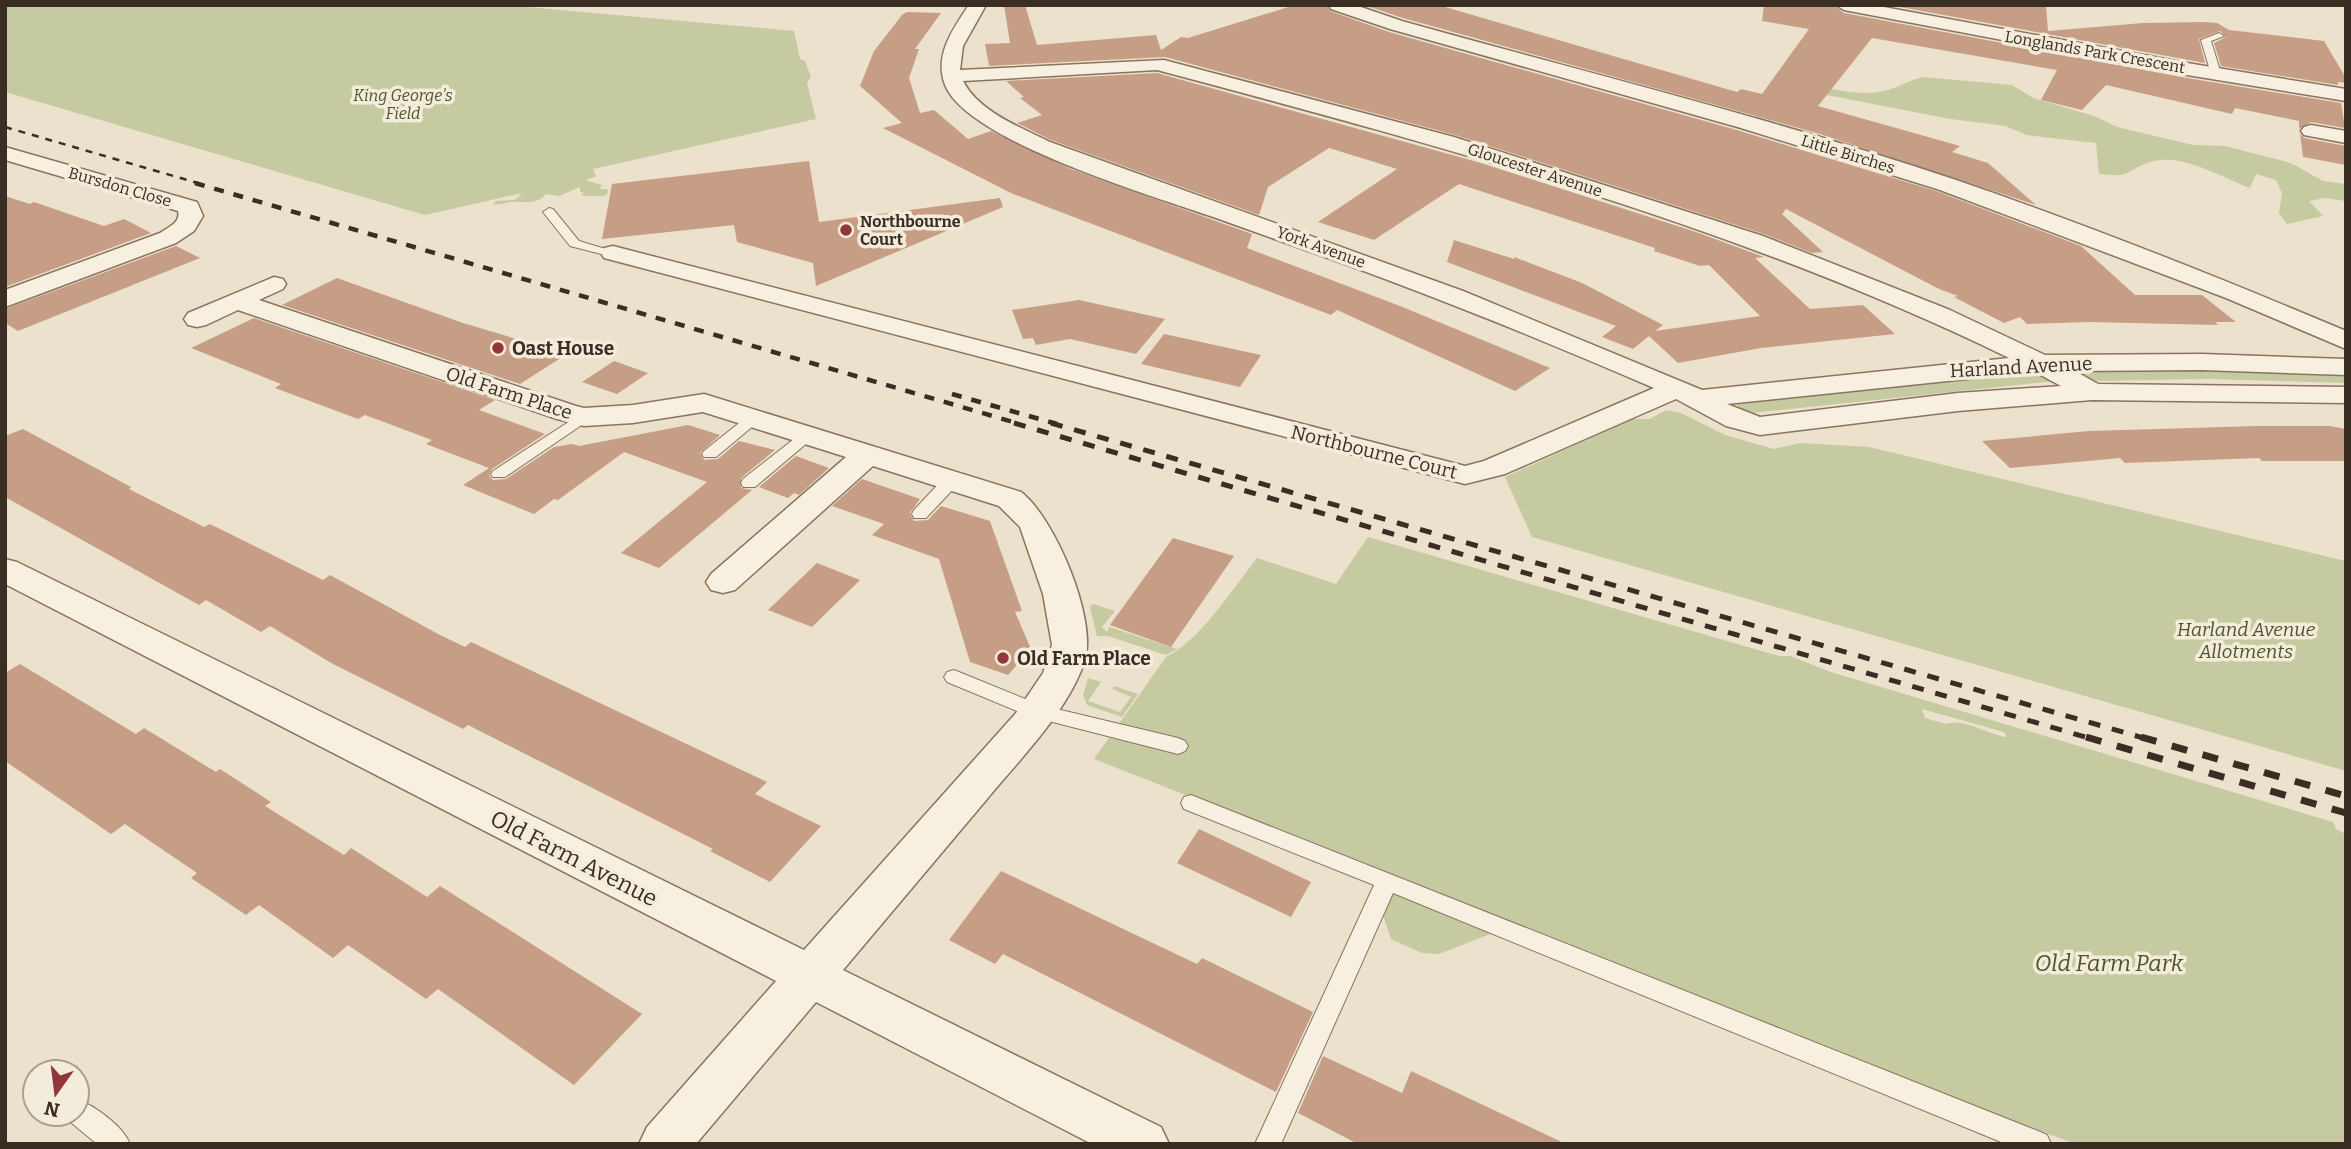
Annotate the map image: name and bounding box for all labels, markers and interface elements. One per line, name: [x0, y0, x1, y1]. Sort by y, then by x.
street label: Longlands Park Crescent: [2003, 27, 2187, 77]
park label: King George's Field: [353, 86, 453, 123]
street label: Little Birches: [1799, 131, 1897, 177]
street label: Gloucester Avenue: [1465, 139, 1605, 201]
street label: Bursdon Close: [66, 163, 174, 211]
place label: Northbourne Court: [860, 212, 961, 249]
marker: Northbourne Court: [838, 222, 854, 238]
street label: York Avenue: [1274, 222, 1368, 272]
place label: Oast House: [512, 337, 614, 360]
marker: Oast House: [490, 340, 506, 356]
street label: Harland Avenue: [1949, 352, 2093, 382]
street label: Old Farm Place: [443, 362, 575, 424]
street label: Northbourne Court: [1289, 420, 1460, 484]
park label: Harland Avenue Allotments: [2177, 618, 2316, 663]
place label: Old Farm Place: [1017, 647, 1151, 670]
marker: Old Farm Place: [995, 650, 1011, 666]
street label: Old Farm Avenue: [486, 804, 662, 912]
park label: Old Farm Park: [2035, 949, 2184, 977]
north arrow: [21, 1058, 91, 1128]
text: N: [42, 1096, 62, 1122]

